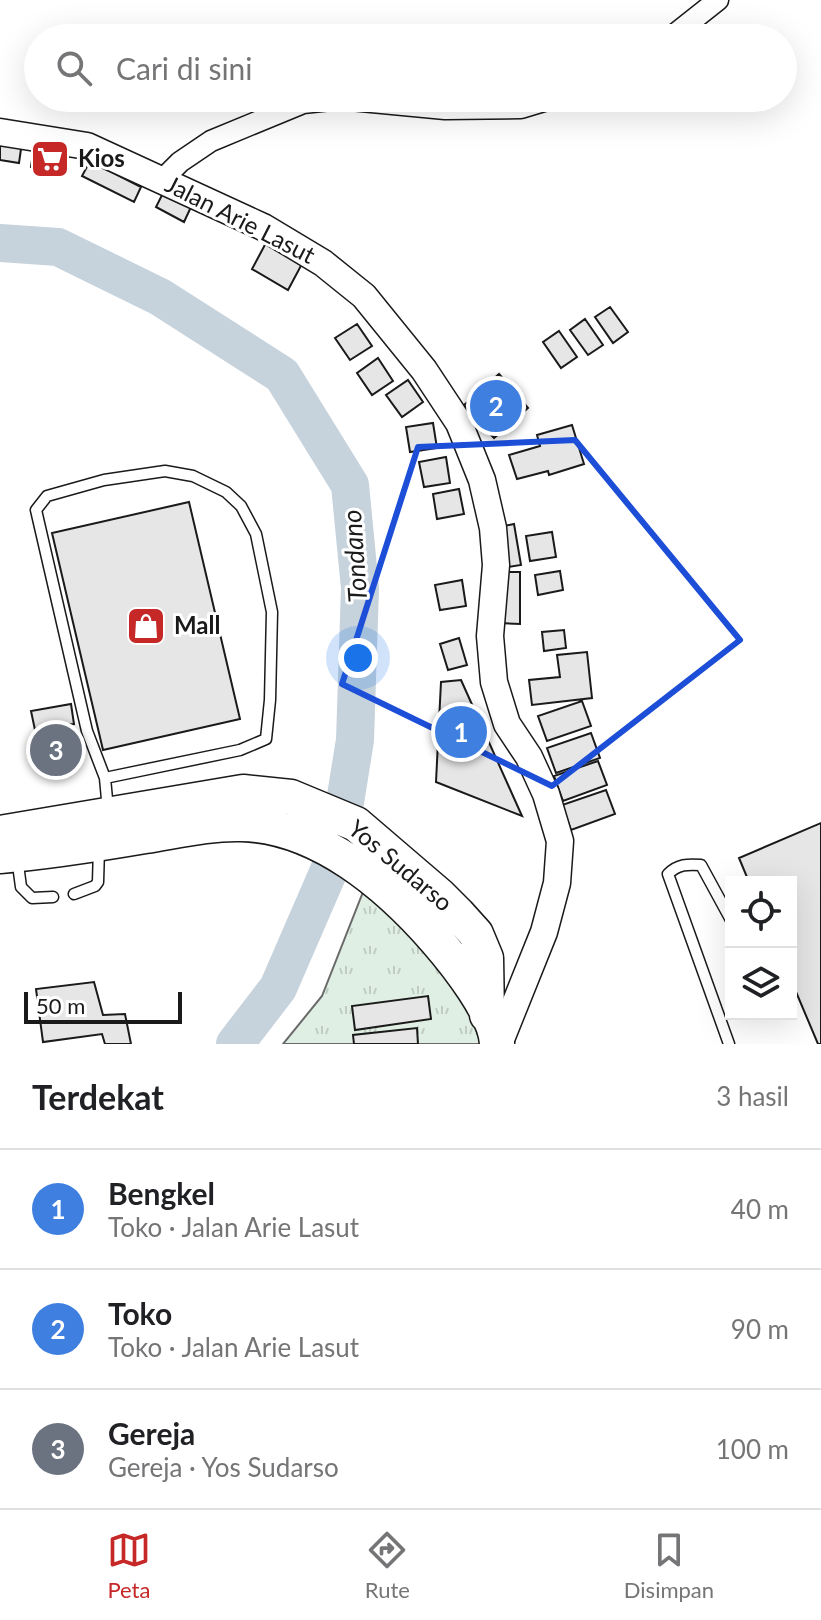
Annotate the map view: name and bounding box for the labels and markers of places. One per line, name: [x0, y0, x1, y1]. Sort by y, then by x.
supermarket icon: Kios: [29, 138, 71, 180]
place label: Kios: [78, 143, 125, 172]
pin: 2: [470, 376, 522, 436]
shop icon: Mall: [125, 605, 167, 647]
place label: Mall: [174, 610, 220, 639]
pin: 1: [435, 702, 487, 762]
pin: 3: [30, 720, 82, 780]

